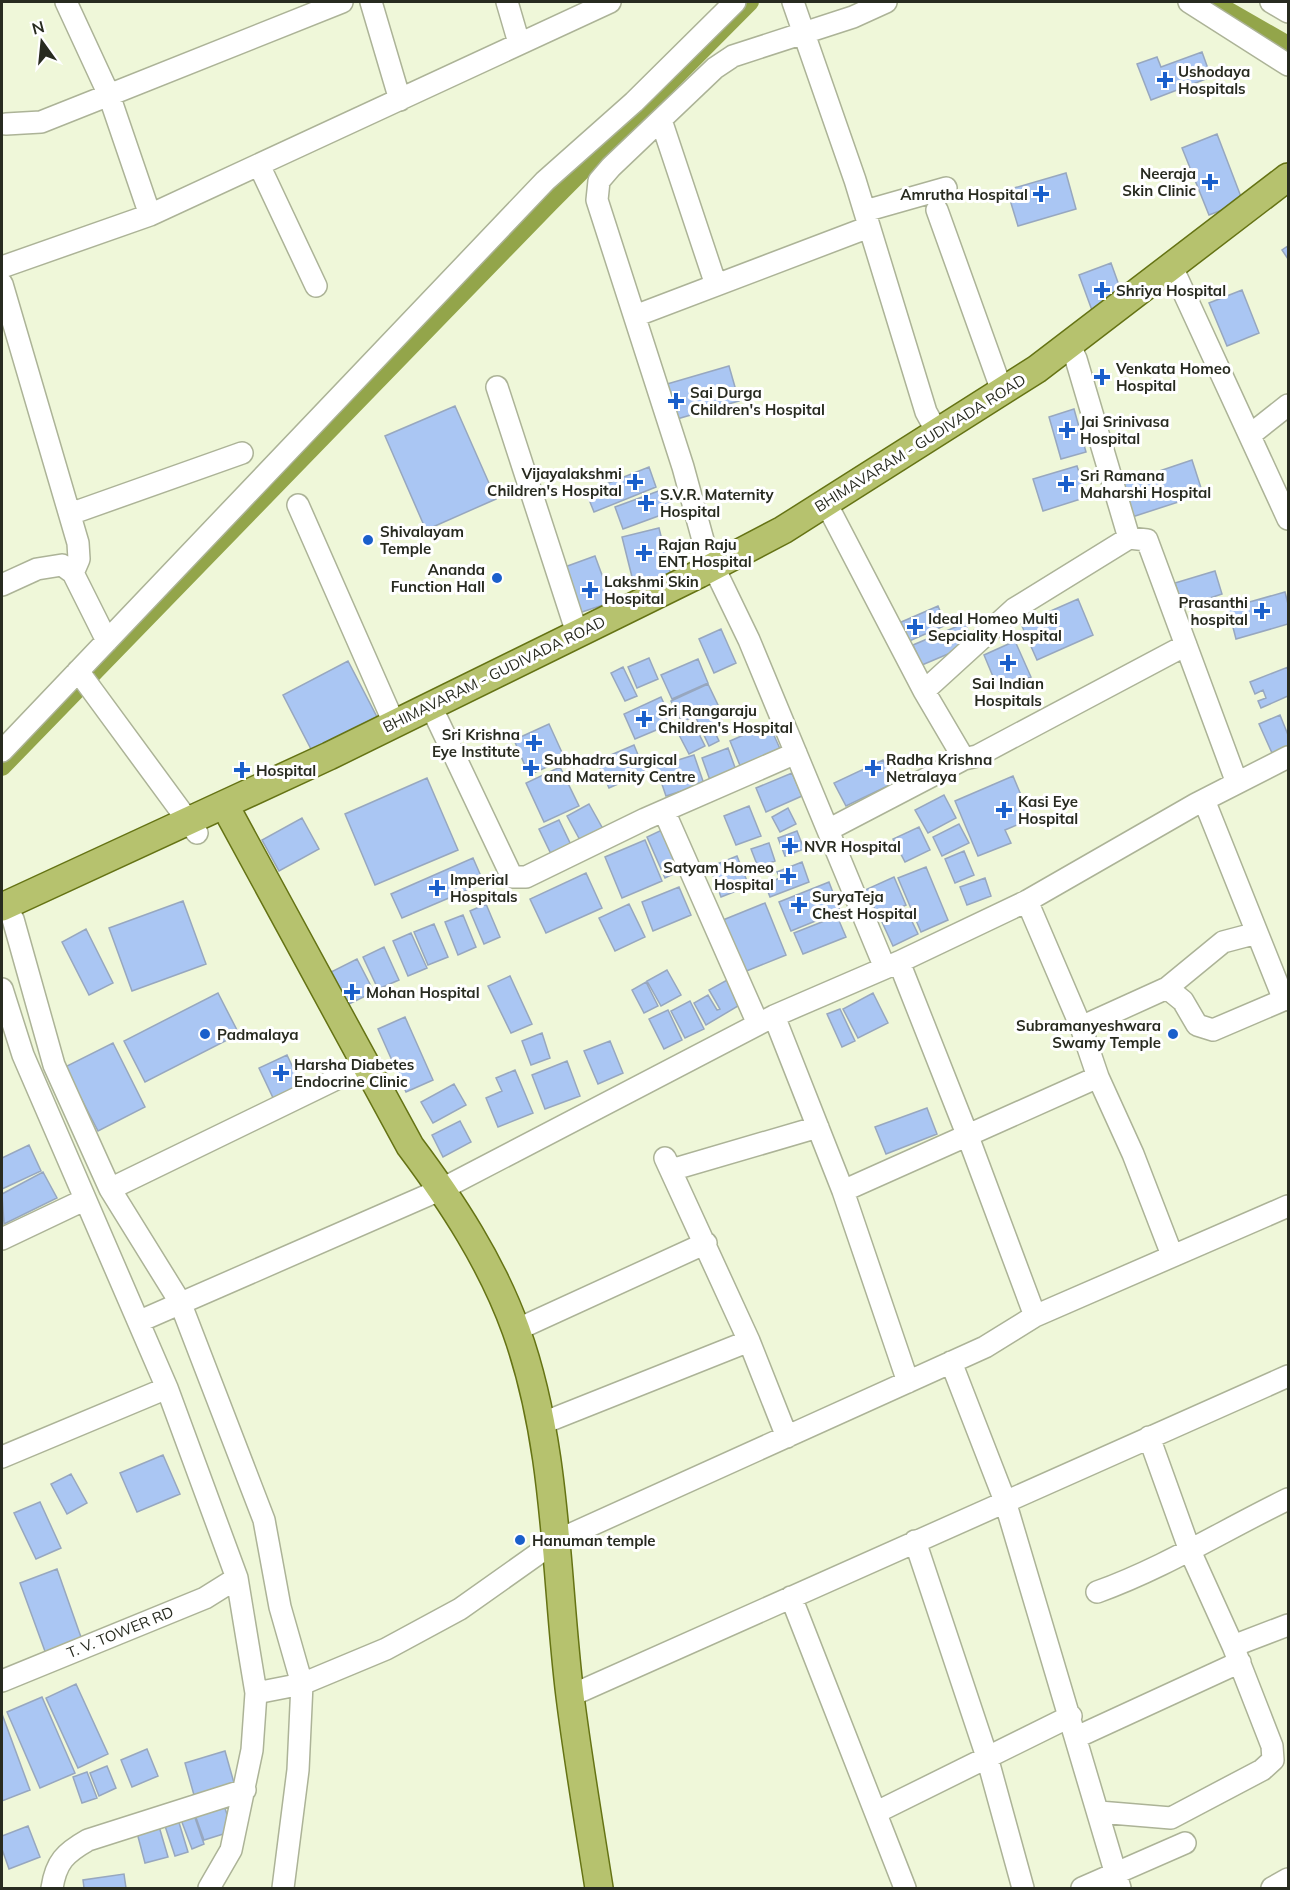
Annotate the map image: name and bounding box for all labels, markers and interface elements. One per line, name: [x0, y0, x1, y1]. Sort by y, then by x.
north arrow: [12, 12, 72, 72]
text: N: [30, 16, 47, 39]
place label: Ushodaya Hospitals: [1178, 62, 1250, 98]
marker: Ushodaya Hospitals: [1156, 71, 1174, 89]
place label: Neeraja Skin Clinic: [1122, 164, 1196, 200]
marker: Neeraja Skin Clinic: [1201, 173, 1219, 191]
place label: Amrutha Hospital: [900, 185, 1028, 204]
marker: Amrutha Hospital: [1032, 185, 1050, 203]
marker: Shriya Hospital: [1093, 281, 1111, 299]
place label: Shriya Hospital: [1116, 281, 1226, 300]
place label: Venkata Homeo Hospital: [1115, 359, 1231, 395]
marker: Venkata Homeo Hospital: [1093, 368, 1111, 386]
street label: BHIMAVARAM - GUDIVADA ROAD: [811, 370, 1029, 516]
place label: Sai Durga Children's Hospital: [690, 383, 825, 419]
marker: Sai Durga Children's Hospital: [667, 392, 685, 410]
place label: Jai Srinivasa Hospital: [1080, 412, 1169, 448]
marker: Jai Srinivasa Hospital: [1058, 421, 1076, 439]
place label: Vijayalakshmi Children's Hospital: [487, 464, 622, 500]
place label: Sri Ramana Maharshi Hospital: [1080, 466, 1211, 502]
marker: Vijayalakshmi Children's Hospital: [626, 473, 644, 491]
marker: Sri Ramana Maharshi Hospital: [1057, 475, 1075, 493]
place label: S.V.R. Maternity Hospital: [660, 485, 774, 521]
marker: S.V.R. Maternity Hospital: [637, 494, 655, 512]
place label: Shivalayam Temple: [380, 522, 464, 558]
marker: Shivalayam Temple: [361, 533, 375, 547]
place label: Rajan Raju ENT Hospital: [658, 535, 752, 571]
marker: Rajan Raju ENT Hospital: [635, 544, 653, 562]
place label: Ananda Function Hall: [391, 560, 485, 596]
marker: Ananda Function Hall: [490, 571, 504, 585]
place label: Lakshmi Skin Hospital: [604, 572, 699, 608]
marker: Lakshmi Skin Hospital: [581, 581, 599, 599]
place label: Prasanthi hospital: [1179, 593, 1248, 629]
marker: Prasanthi hospital: [1253, 602, 1271, 620]
place label: Ideal Homeo Multi Sepciality Hospital: [928, 609, 1062, 645]
street label: BHIMAVARAM - GUDIVADA ROAD: [380, 612, 608, 736]
marker: Ideal Homeo Multi Sepciality Hospital: [906, 618, 924, 636]
marker: Sai Indian Hospitals: [999, 654, 1017, 672]
place label: Sai Indian Hospitals: [972, 674, 1044, 710]
place label: Sri Rangaraju Children's Hospital: [658, 701, 793, 737]
marker: Sri Rangaraju Children's Hospital: [635, 710, 653, 728]
place label: Sri Krishna Eye Institute: [432, 725, 520, 761]
marker: Sri Krishna Eye Institute: [525, 734, 543, 752]
place label: Subhadra Surgical and Maternity Centre: [544, 750, 696, 786]
place label: Radha Krishna Netralaya: [886, 750, 992, 786]
marker: Subhadra Surgical and Maternity Centre: [522, 759, 540, 777]
marker: Radha Krishna Netralaya: [864, 759, 882, 777]
marker: Hospital: [233, 761, 251, 779]
place label: Hospital: [256, 761, 316, 780]
place label: Kasi Eye Hospital: [1018, 792, 1078, 828]
marker: Kasi Eye Hospital: [995, 801, 1013, 819]
marker: NVR Hospital: [781, 837, 799, 855]
place label: NVR Hospital: [804, 837, 901, 856]
place label: Satyam Homeo Hospital: [663, 858, 774, 894]
marker: Satyam Homeo Hospital: [779, 867, 797, 885]
place label: Imperial Hospitals: [450, 870, 518, 906]
marker: Imperial Hospitals: [428, 879, 446, 897]
place label: SuryaTeja Chest Hospital: [812, 887, 917, 923]
marker: SuryaTeja Chest Hospital: [790, 896, 808, 914]
marker: Mohan Hospital: [343, 983, 361, 1001]
place label: Mohan Hospital: [366, 983, 480, 1002]
place label: Subramanyeshwara Swamy Temple: [1016, 1016, 1161, 1052]
place label: Padmalaya: [217, 1025, 298, 1044]
marker: Padmalaya: [198, 1027, 212, 1041]
marker: Subramanyeshwara Swamy Temple: [1166, 1027, 1180, 1041]
place label: Harsha Diabetes Endocrine Clinic: [294, 1055, 414, 1091]
marker: Harsha Diabetes Endocrine Clinic: [272, 1064, 290, 1082]
place label: Hanuman temple: [532, 1531, 656, 1550]
marker: Hanuman temple: [513, 1533, 527, 1547]
street label: T. V. TOWER RD: [64, 1602, 176, 1662]

